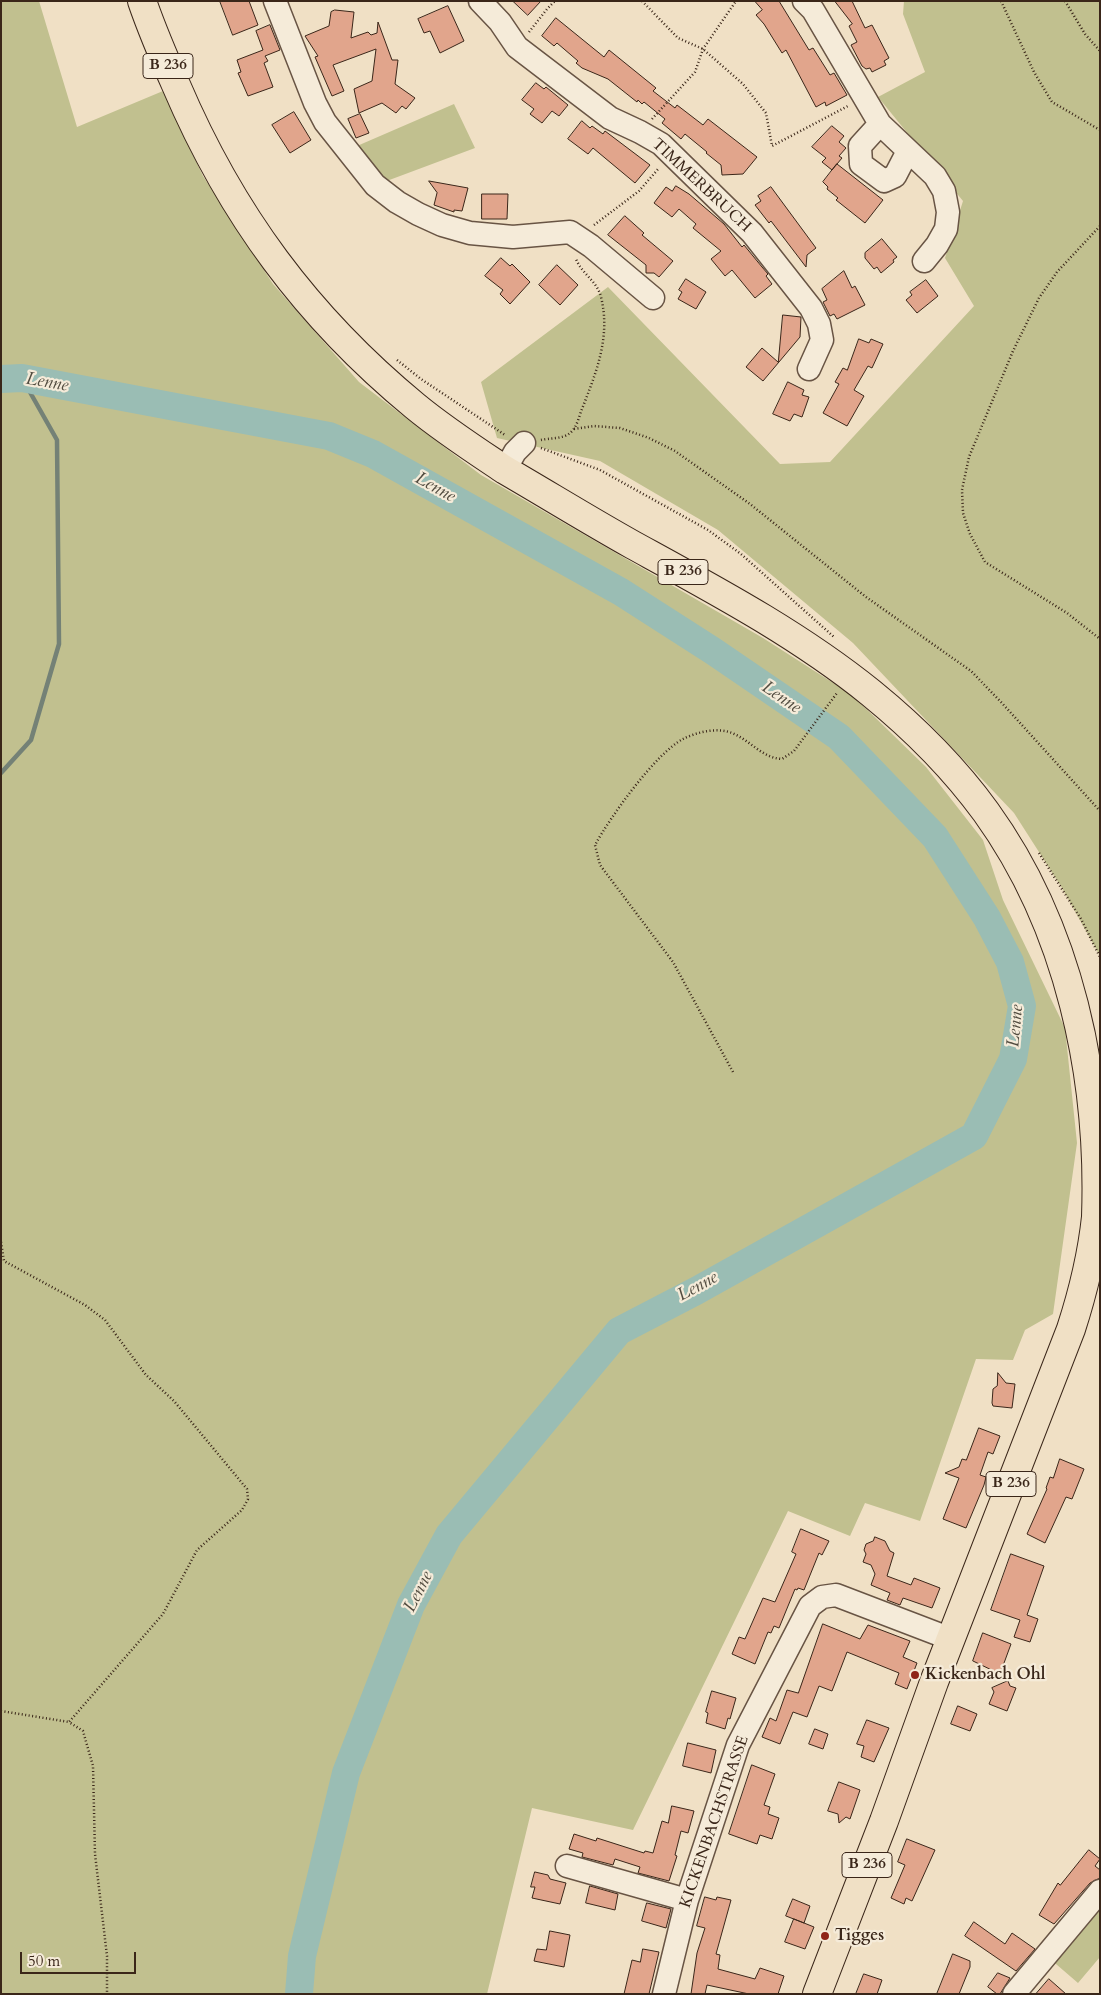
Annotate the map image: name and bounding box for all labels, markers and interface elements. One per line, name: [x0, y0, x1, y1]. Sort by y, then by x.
road number: B 236: [143, 54, 193, 78]
street label: TIMMERBRUCH: [647, 135, 755, 237]
water label: Lenne: [24, 369, 70, 397]
water label: Lenne: [411, 468, 459, 508]
road number: B 236: [658, 560, 708, 584]
water label: Lenne: [757, 677, 805, 719]
water label: Lenne: [1003, 1004, 1029, 1048]
water label: Lenne: [674, 1267, 722, 1307]
road number: B 236: [986, 1472, 1036, 1496]
water label: Lenne: [400, 1568, 438, 1616]
place label: Kickenbach Ohl: [925, 1665, 1045, 1685]
marker: Kickenbach Ohl: [909, 1669, 921, 1681]
street label: KICKENBACHSTRASSE: [676, 1733, 754, 1911]
road number: B 236: [842, 1852, 892, 1878]
place label: Tigges: [835, 1926, 884, 1946]
marker: Tigges: [819, 1930, 831, 1942]
scale bar: [22, 1942, 139, 1974]
text: 50 m: [28, 1951, 60, 1971]

